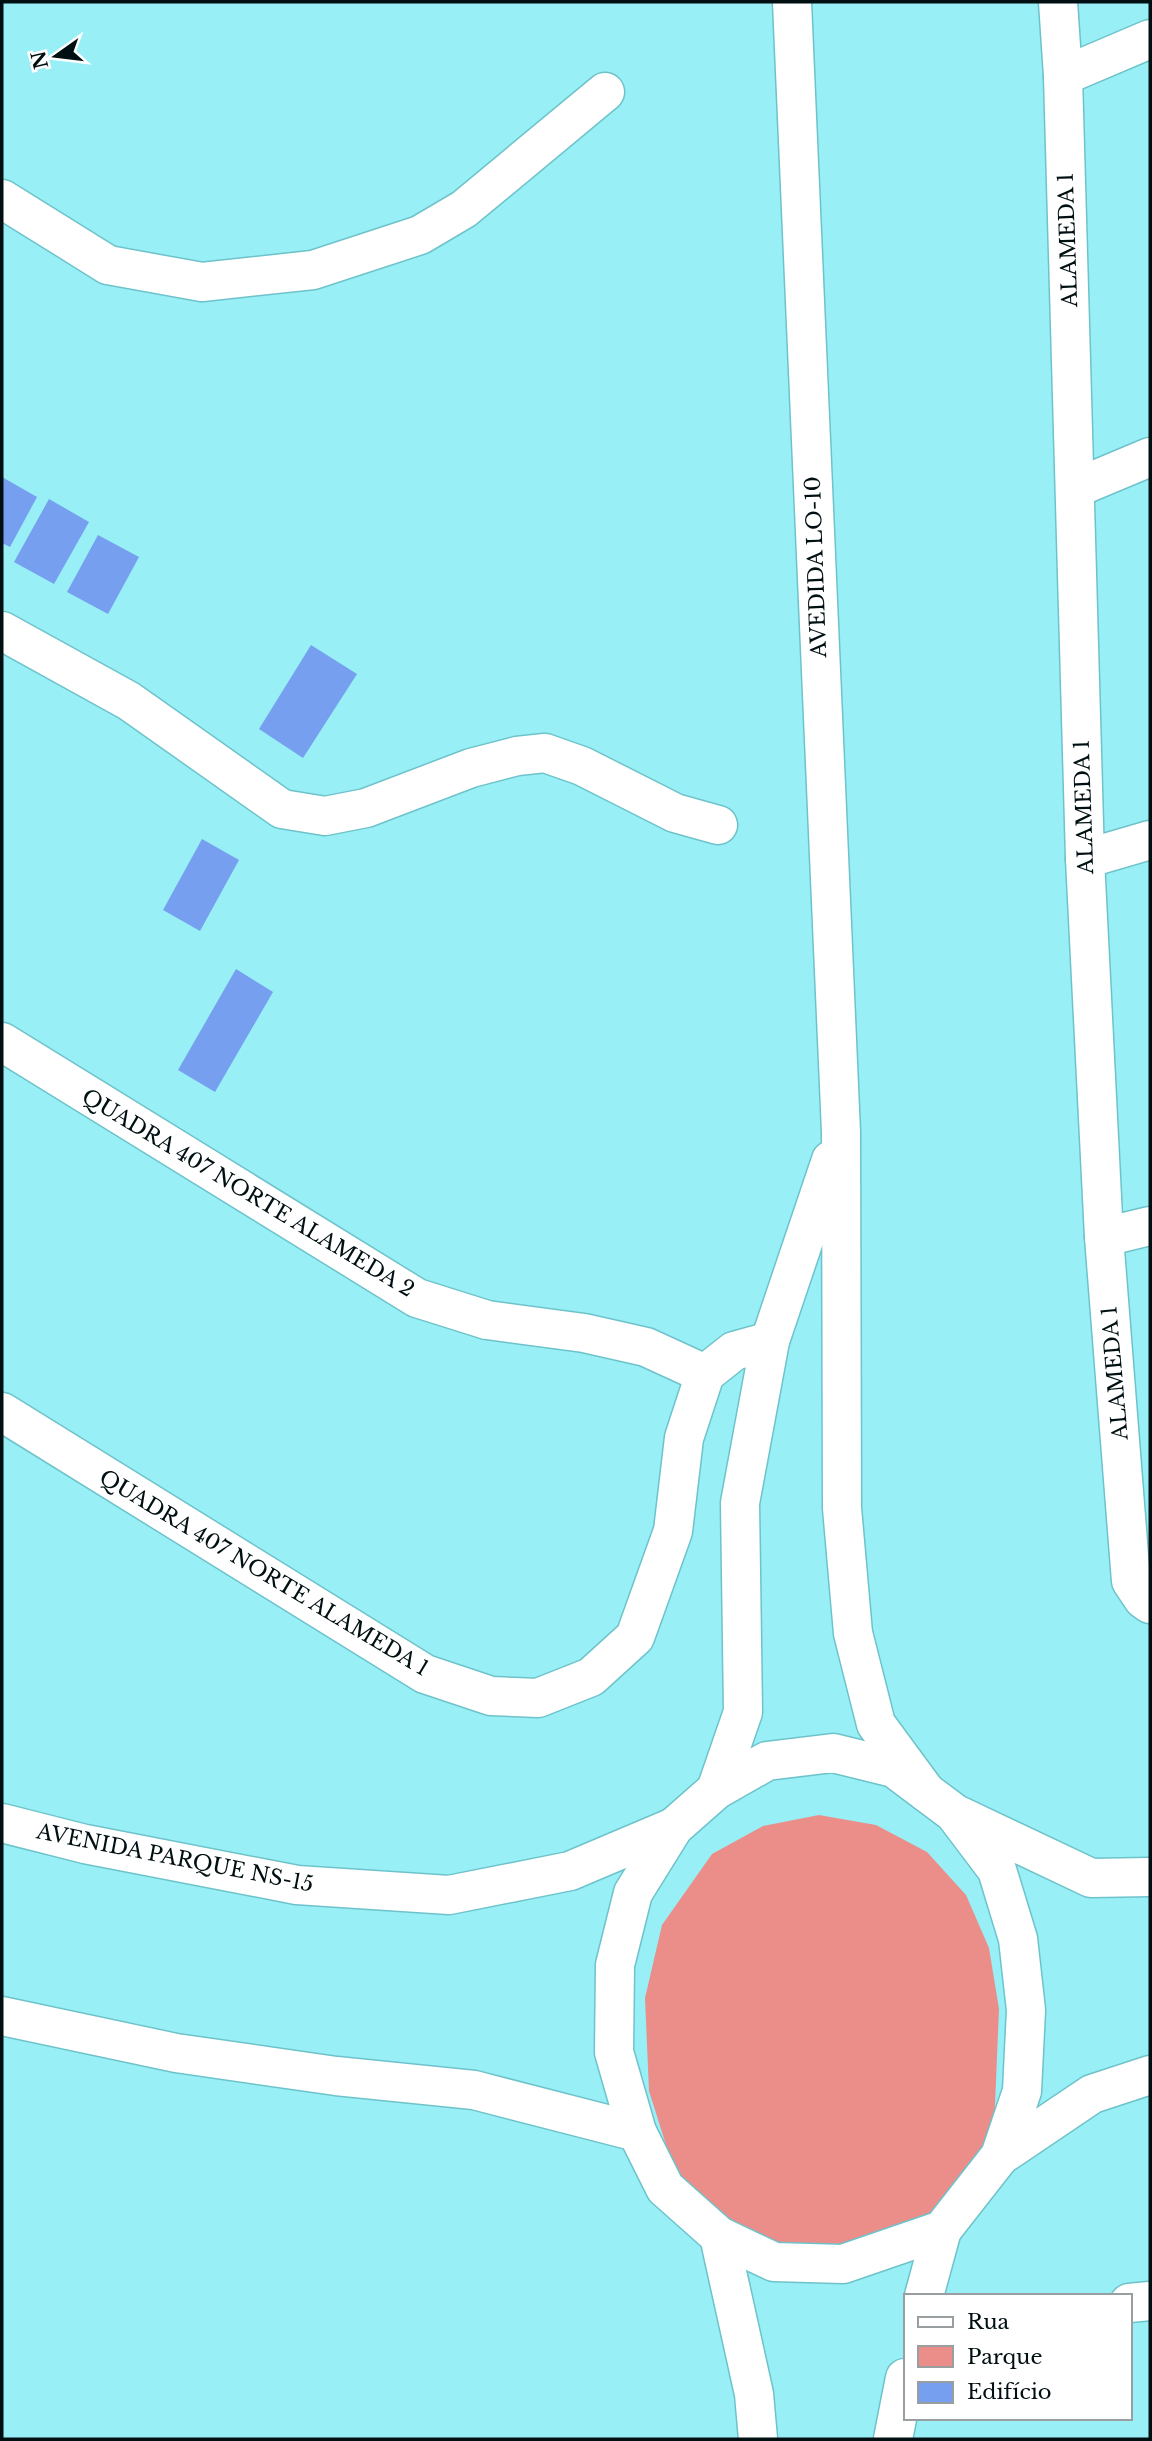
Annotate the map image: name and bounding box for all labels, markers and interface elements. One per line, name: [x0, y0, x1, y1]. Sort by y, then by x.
north arrow: [21, 21, 91, 91]
text: N: [27, 48, 53, 71]
street label: ALAMEDA 1: [1053, 172, 1083, 309]
street label: AVEDIDA LO-10: [800, 476, 832, 659]
street label: ALAMEDA 1: [1069, 739, 1099, 876]
street label: QUADRA 407 NORTE ALAMEDA 2: [77, 1083, 419, 1303]
street label: ALAMEDA 1: [1096, 1305, 1134, 1442]
street label: QUADRA 407 NORTE ALAMEDA 1: [95, 1464, 433, 1682]
street label: AVENIDA PARQUE NS-15: [33, 1818, 316, 1898]
legend: [904, 2294, 1131, 2420]
text: Rua: [967, 2309, 1010, 2335]
text: Parque: [967, 2344, 1042, 2370]
text: Edifício: [967, 2379, 1052, 2405]

